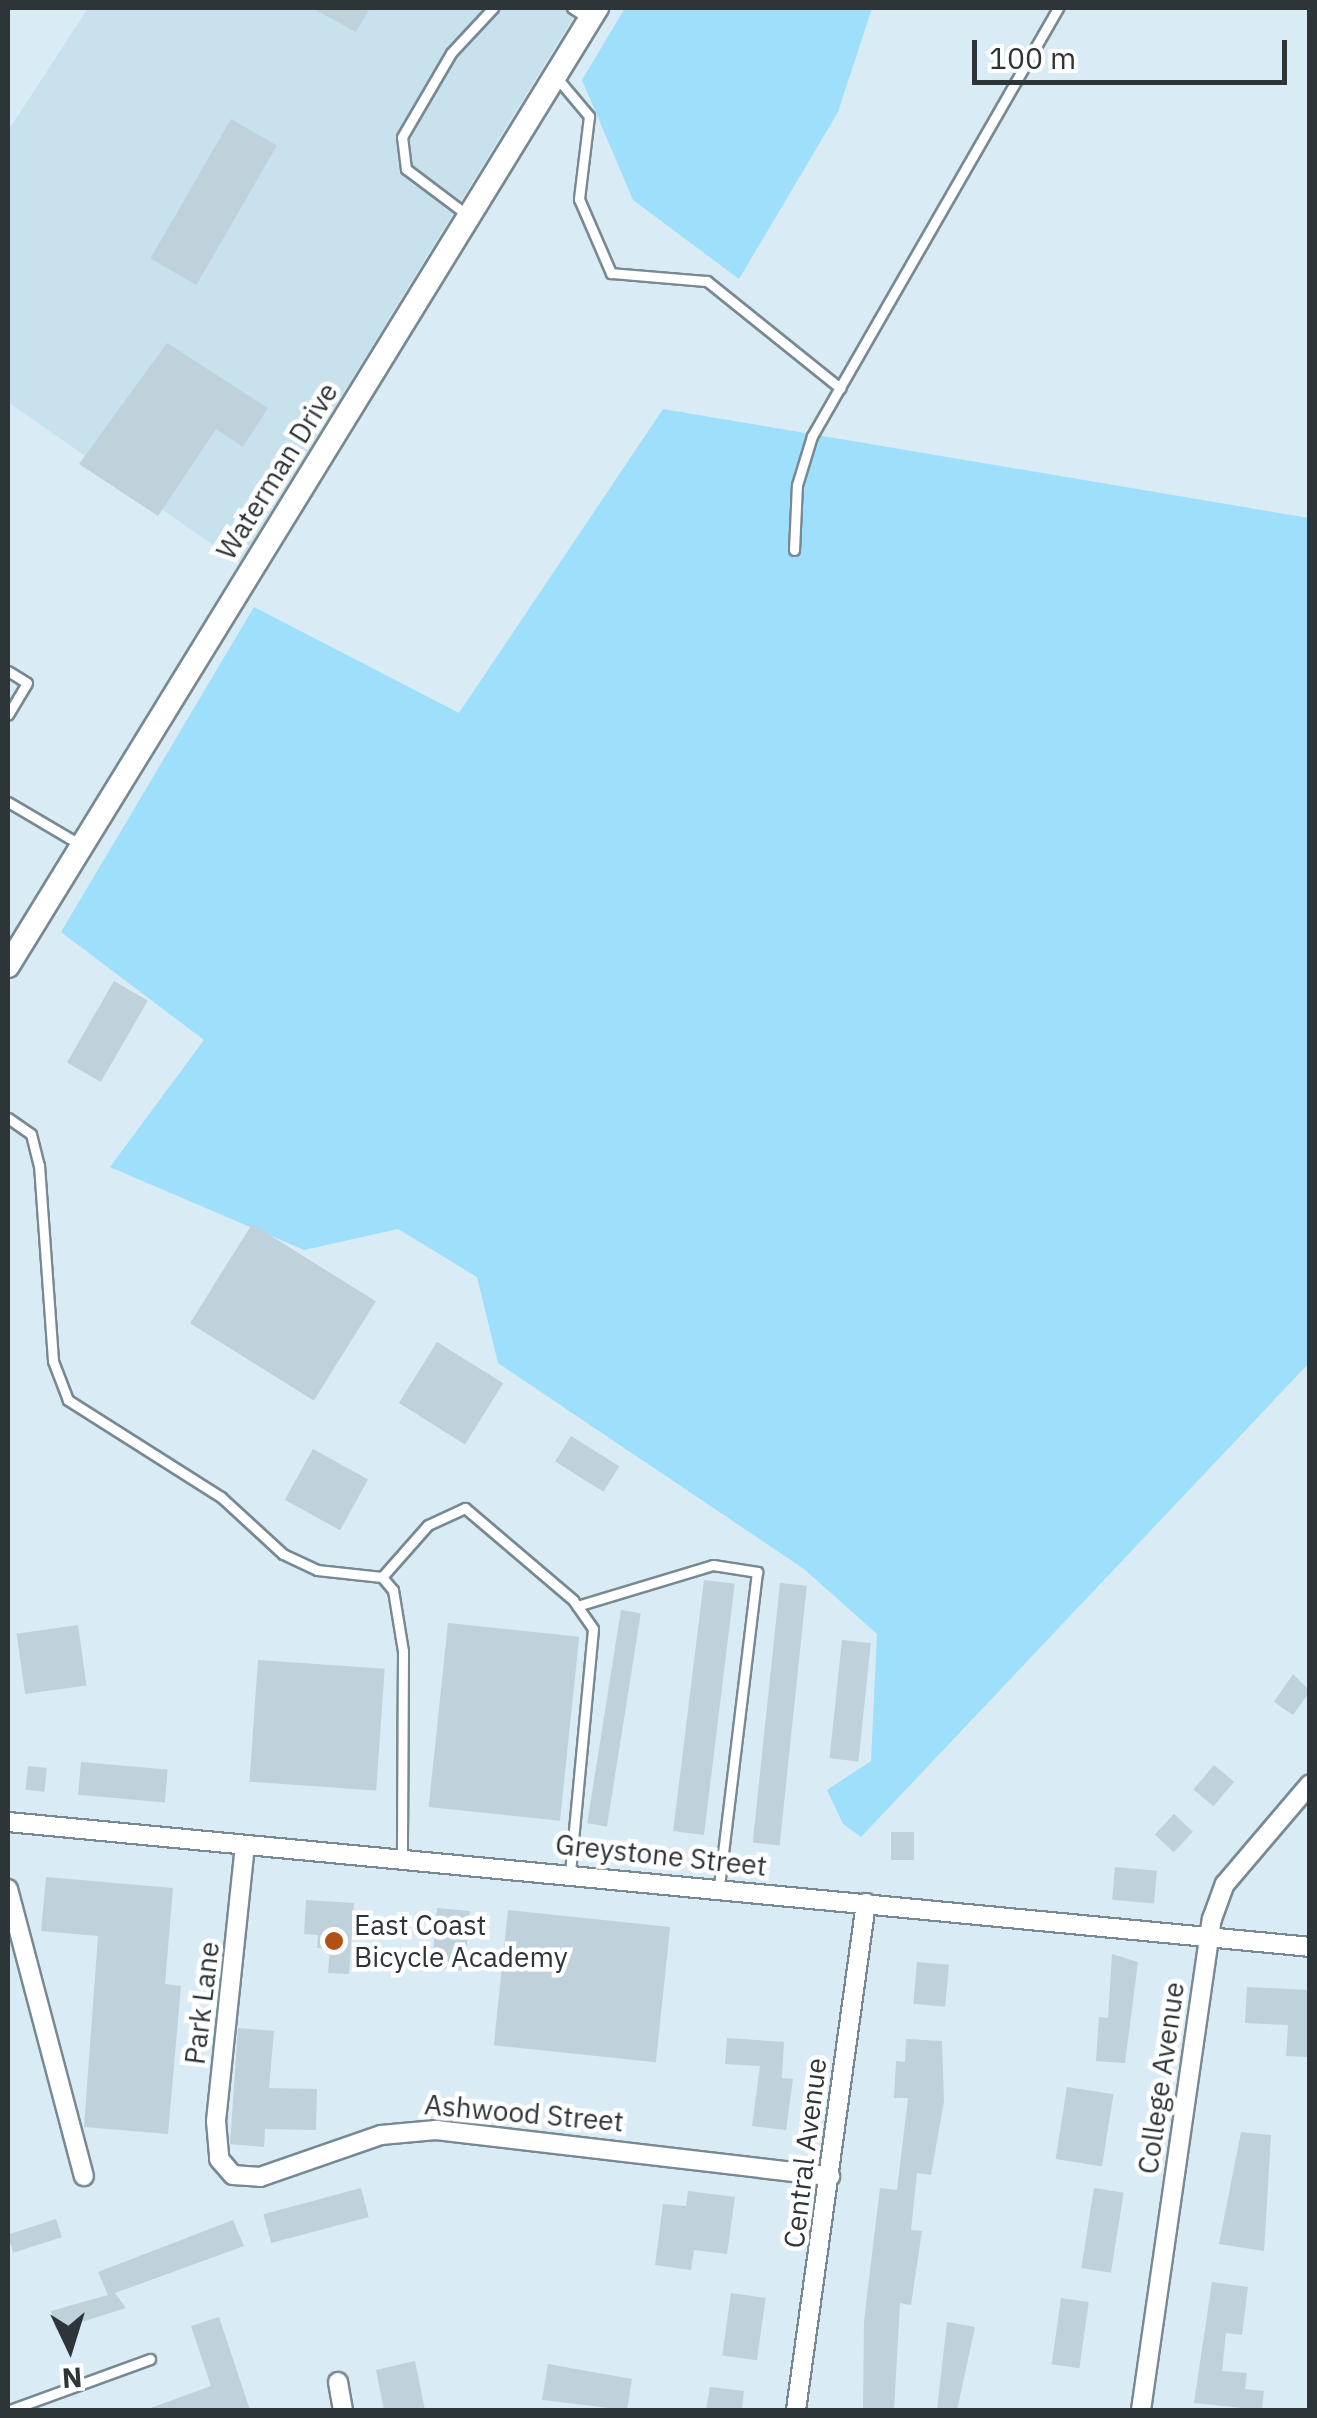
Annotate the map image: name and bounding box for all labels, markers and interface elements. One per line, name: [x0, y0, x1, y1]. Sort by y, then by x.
scale bar: [977, 20, 1292, 82]
text: 100 m: [989, 38, 1076, 77]
street label: Waterman Drive: [209, 376, 345, 566]
street label: Greystone Street: [554, 1827, 768, 1883]
place label: East Coast Bicycle Academy: [354, 1908, 568, 1974]
marker: East Coast Bicycle Academy: [323, 1930, 345, 1952]
street label: Park Lane: [178, 1940, 226, 2066]
street label: College Avenue: [1131, 1980, 1191, 2176]
street label: Central Avenue: [777, 2056, 833, 2250]
street label: Ashwood Street: [423, 2088, 625, 2138]
north arrow: [20, 2298, 120, 2398]
text: N: [61, 2359, 84, 2398]

